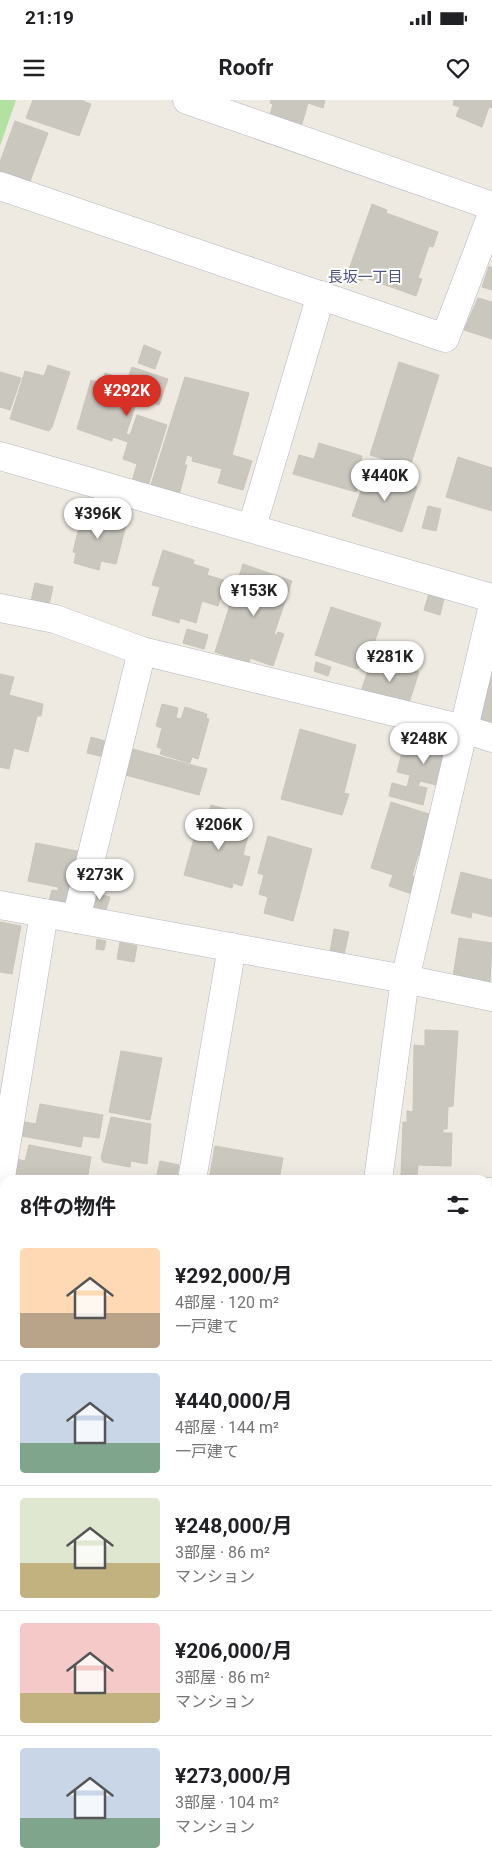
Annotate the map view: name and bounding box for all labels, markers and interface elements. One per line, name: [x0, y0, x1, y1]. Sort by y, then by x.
text: 21:19: [25, 6, 74, 29]
icon: menu: [20, 54, 48, 82]
icon: heart: [444, 54, 472, 82]
text: Roofr: [219, 55, 273, 80]
district label: 長坂一丁目: [327, 268, 403, 286]
pin: ¥292K: [92, 374, 162, 417]
text: ¥292K: [104, 381, 150, 400]
pin: ¥440K: [350, 460, 420, 502]
text: ¥440K: [362, 466, 408, 485]
pin: ¥396K: [63, 498, 133, 540]
text: ¥396K: [75, 504, 121, 523]
pin: ¥153K: [219, 574, 289, 617]
text: ¥153K: [231, 581, 277, 600]
pin: ¥281K: [355, 640, 425, 683]
text: ¥281K: [367, 647, 413, 666]
pin: ¥248K: [389, 722, 459, 765]
text: ¥248K: [401, 729, 447, 748]
pin: ¥206K: [184, 808, 254, 851]
text: ¥206K: [196, 815, 242, 834]
pin: ¥273K: [65, 858, 135, 901]
text: ¥273K: [77, 865, 123, 884]
icon: filters: [444, 1191, 472, 1219]
text: 8件の物件: [20, 1195, 116, 1219]
text: ¥292,000/月: [175, 1264, 293, 1288]
icon: home: [60, 1268, 120, 1328]
text: 4部屋 · 120 m²: [175, 1293, 279, 1312]
text: 一戸建て: [175, 1317, 239, 1336]
text: ¥440,000/月: [175, 1389, 293, 1413]
icon: home: [60, 1393, 120, 1453]
text: 4部屋 · 144 m²: [175, 1418, 279, 1437]
text: 一戸建て: [175, 1442, 239, 1461]
text: ¥248,000/月: [175, 1514, 293, 1538]
icon: home: [60, 1518, 120, 1578]
text: 3部屋 · 86 m²: [175, 1543, 270, 1562]
text: マンション: [175, 1567, 255, 1586]
text: ¥206,000/月: [175, 1639, 293, 1663]
icon: home: [60, 1643, 120, 1703]
text: 3部屋 · 86 m²: [175, 1668, 270, 1687]
text: マンション: [175, 1692, 255, 1711]
text: ¥273,000/月: [175, 1764, 293, 1788]
icon: home: [60, 1768, 120, 1828]
text: 3部屋 · 104 m²: [175, 1793, 279, 1812]
text: マンション: [175, 1817, 255, 1836]

